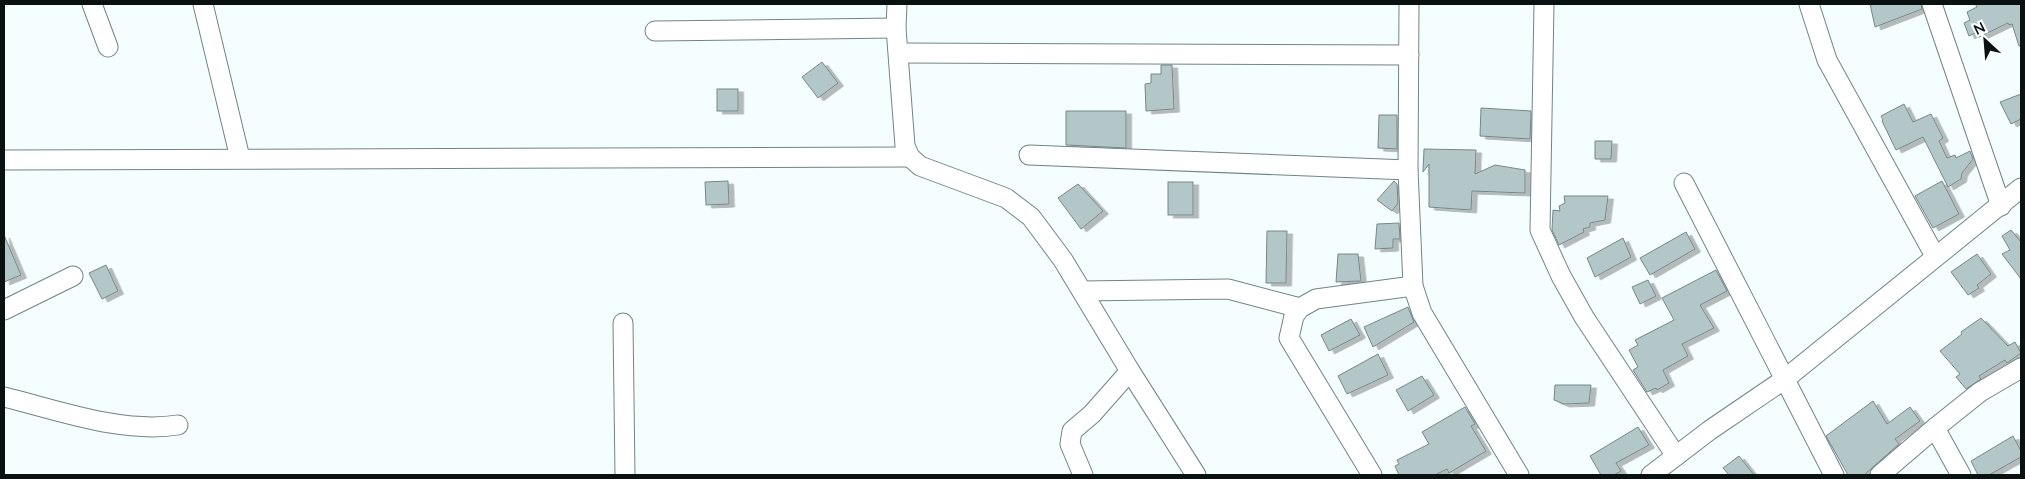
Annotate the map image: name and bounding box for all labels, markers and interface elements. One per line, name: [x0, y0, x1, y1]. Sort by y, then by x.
north arrow: [1960, 15, 2010, 65]
text: N: [1971, 18, 1988, 38]

